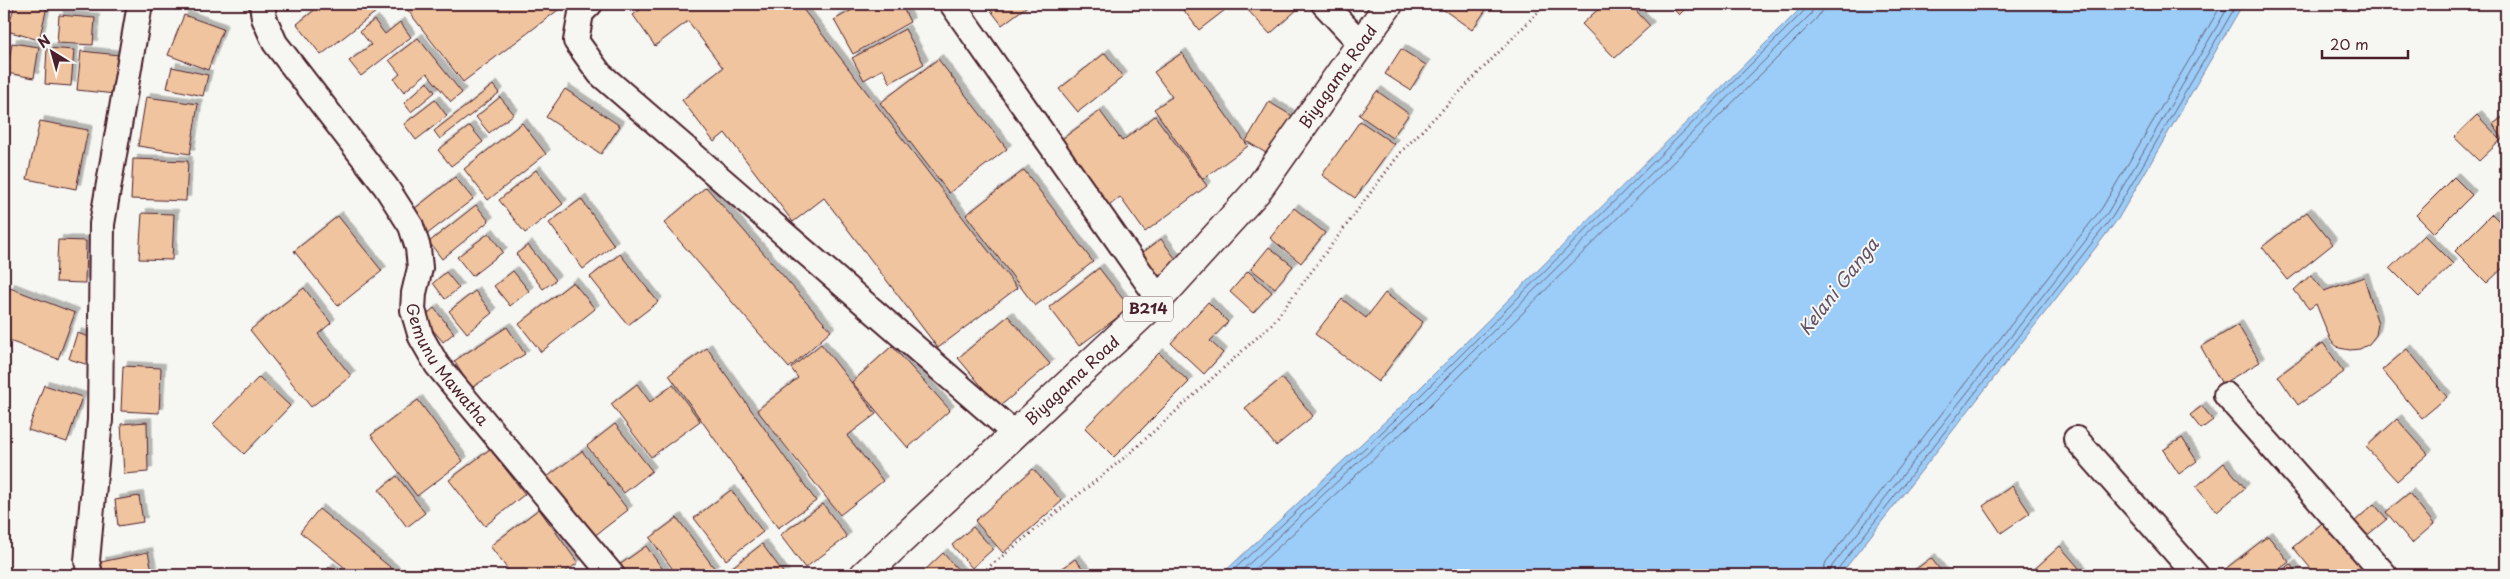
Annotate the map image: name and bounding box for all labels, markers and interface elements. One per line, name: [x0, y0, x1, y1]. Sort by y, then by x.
street label: Biyagama Road: [1292, 19, 1382, 133]
north arrow: [28, 28, 78, 78]
scale bar: [2322, 28, 2409, 60]
text: N: [33, 29, 55, 53]
text: 20 m: [2330, 32, 2369, 55]
water label: Kelani Ganga: [1791, 231, 1885, 341]
road number: B214: [1123, 296, 1173, 322]
street label: Gemunu Mawatha: [402, 302, 495, 430]
street label: Biyagama Road: [1019, 329, 1124, 430]

